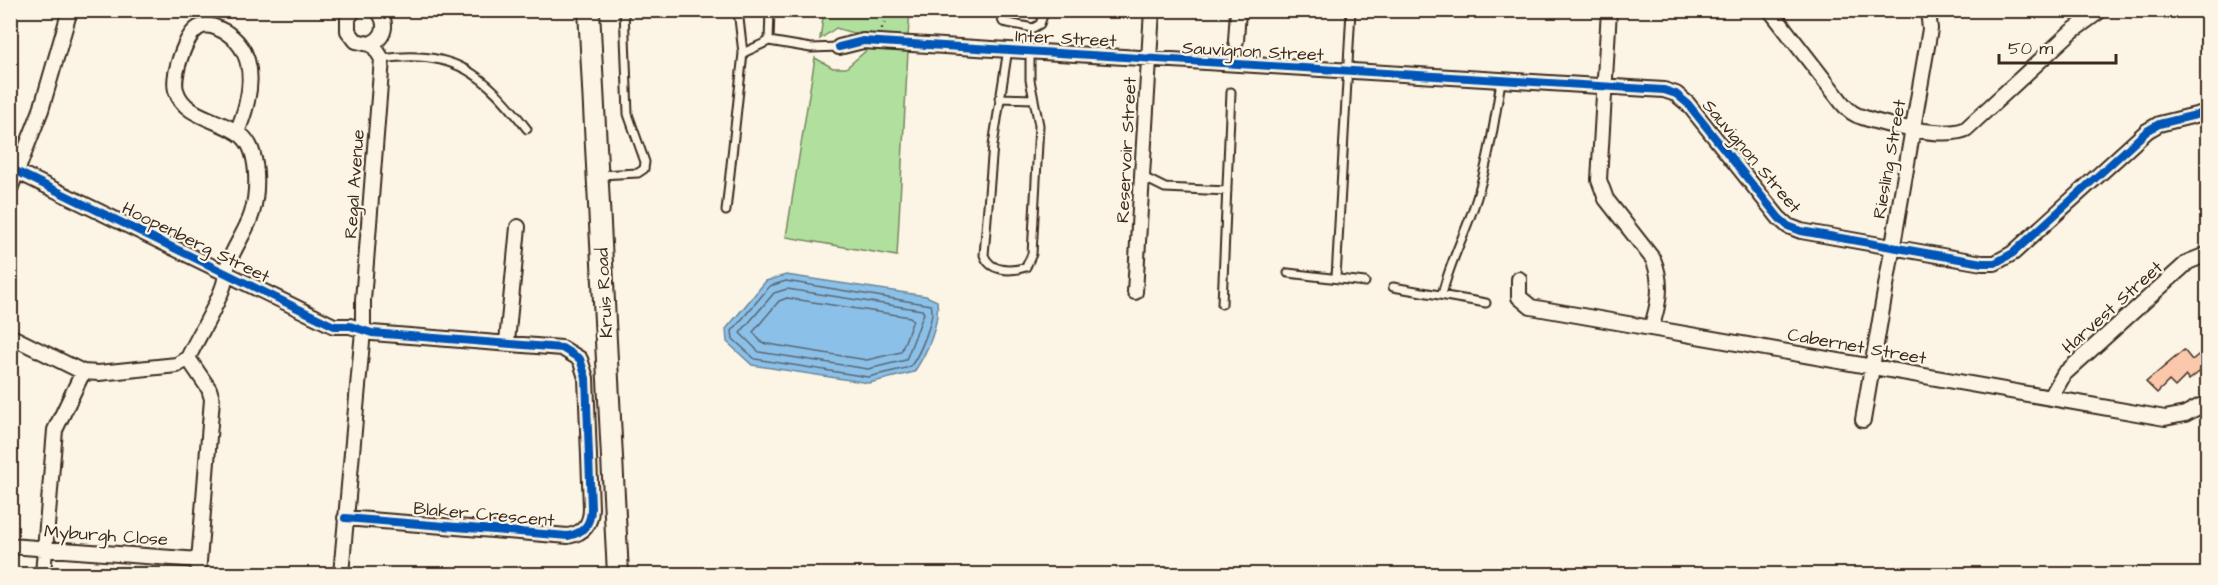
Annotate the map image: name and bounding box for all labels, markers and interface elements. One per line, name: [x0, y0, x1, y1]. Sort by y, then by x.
street label: Inter Street: [1015, 23, 1118, 54]
scale bar: [1999, 27, 2116, 65]
street label: Sauvignon Street: [1181, 35, 1325, 69]
text: 50 m: [2008, 36, 2053, 61]
street label: Reservoir Street: [1110, 76, 1143, 224]
street label: Sauvignon Street: [1696, 94, 1807, 220]
street label: Riesling Street: [1867, 97, 1913, 221]
street label: Regal Avenue: [338, 128, 372, 240]
street label: Hoopenberg Street: [117, 196, 275, 290]
street label: Kruis Road: [590, 247, 619, 339]
street label: Harvest Street: [2056, 255, 2169, 360]
street label: Cabernet Street: [1786, 322, 1929, 371]
street label: Blaker Crescent: [412, 496, 556, 533]
street label: Myburgh Close: [43, 519, 169, 553]

